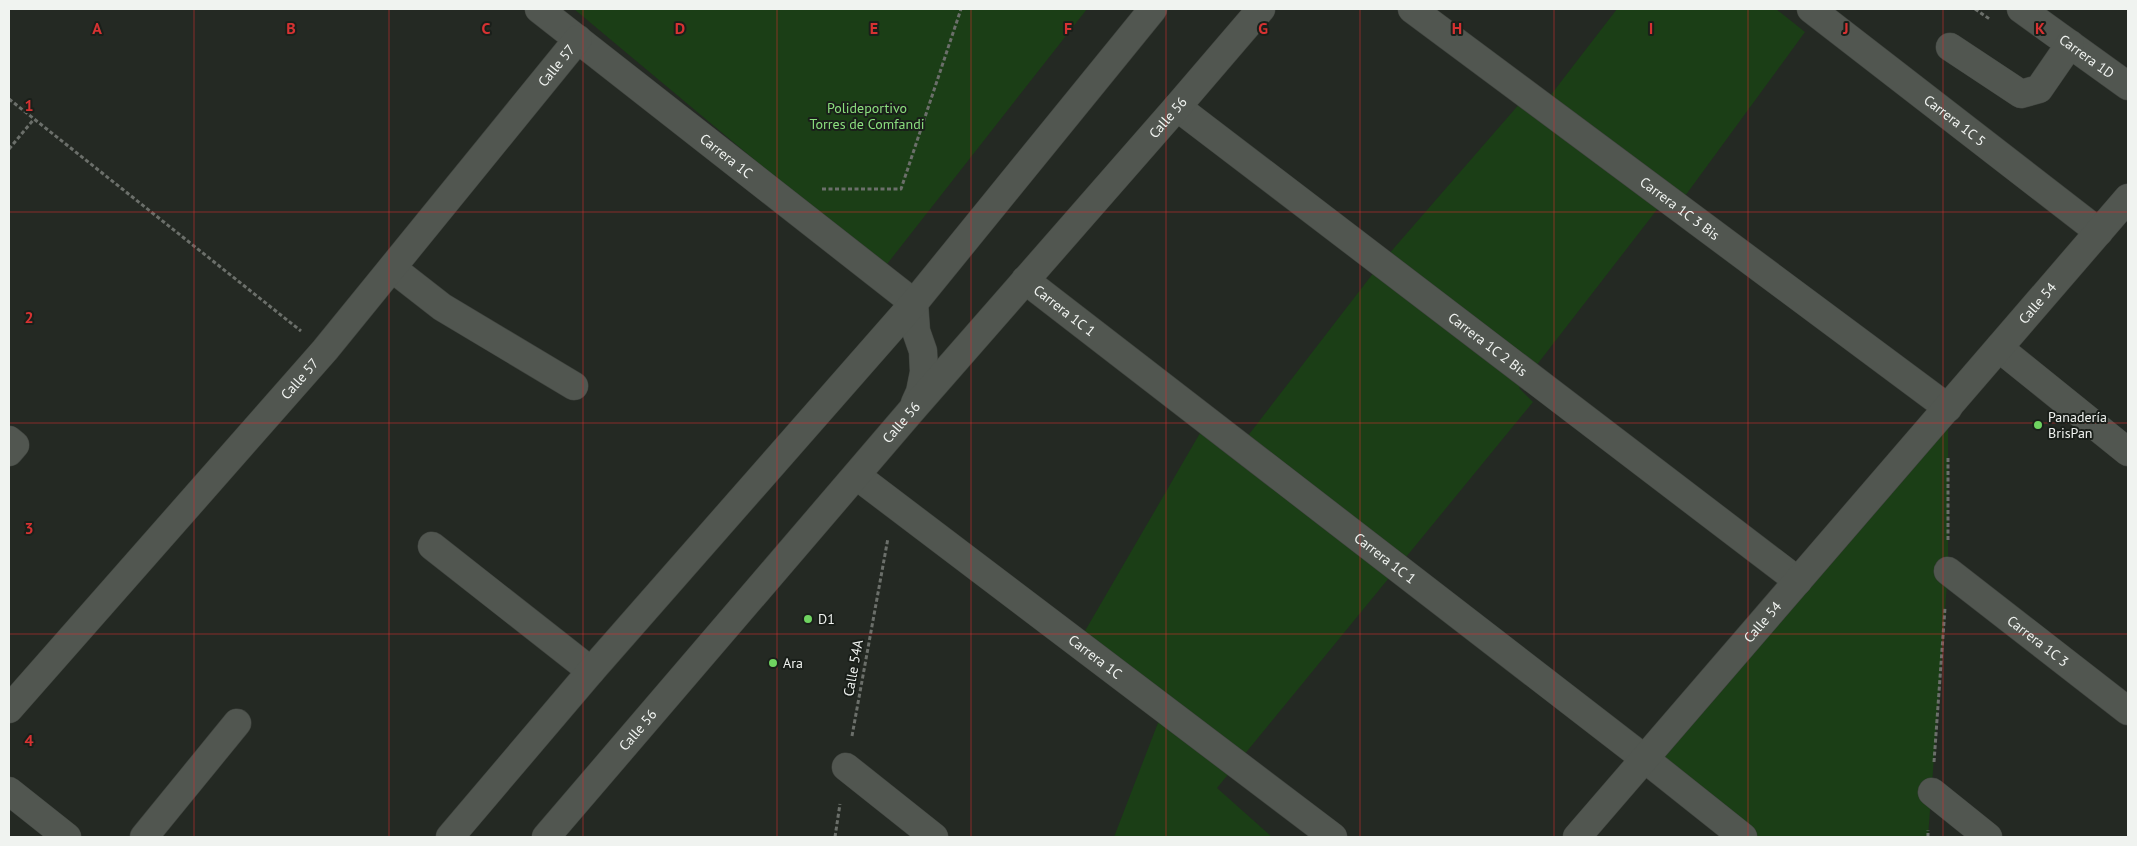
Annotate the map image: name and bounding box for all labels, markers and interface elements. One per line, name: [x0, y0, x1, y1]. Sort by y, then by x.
text: A: [92, 18, 102, 38]
text: B: [286, 18, 296, 38]
text: C: [482, 18, 491, 38]
text: D: [675, 18, 685, 38]
text: E: [870, 18, 878, 38]
text: F: [1064, 18, 1072, 38]
text: G: [1258, 18, 1268, 38]
text: H: [1452, 18, 1462, 38]
text: I: [1649, 18, 1653, 38]
text: J: [1842, 18, 1849, 38]
text: K: [2035, 18, 2045, 38]
street label: Carrera 1D: [2056, 30, 2118, 82]
street label: Calle 57: [534, 41, 579, 90]
street label: Carrera 1C 5: [1920, 91, 1989, 150]
street label: Calle 56: [1145, 93, 1191, 142]
text: 1: [24, 95, 34, 115]
park label: Polideportivo Torres de Comfandi: [810, 99, 924, 133]
street label: Carrera 1C: [696, 129, 756, 182]
street label: Carrera 1C 3 Bis: [1636, 173, 1723, 244]
street label: Calle 54: [2015, 278, 2060, 328]
street label: Carrera 1C 1: [1030, 281, 1099, 340]
text: 2: [24, 307, 34, 327]
street label: Carrera 1C 2 Bis: [1445, 308, 1531, 380]
street label: Calle 57: [277, 354, 323, 403]
street label: Calle 56: [878, 398, 924, 447]
place label: Panadería BrisPan: [2048, 408, 2107, 442]
marker: Panadería BrisPan: [2032, 419, 2044, 431]
text: 3: [24, 518, 34, 538]
street label: Carrera 1C 1: [1351, 529, 1420, 588]
street label: Calle 54: [1740, 597, 1786, 646]
place label: D1: [818, 610, 835, 628]
street label: Carrera 1C 3: [2004, 611, 2072, 671]
marker: D1: [802, 613, 814, 625]
street label: Carrera 1C: [1065, 631, 1126, 683]
street label: Calle 54A: [839, 637, 867, 698]
place label: Ara: [783, 654, 803, 672]
marker: Ara: [767, 657, 779, 669]
street label: Calle 56: [615, 705, 661, 754]
text: 4: [24, 730, 34, 750]

